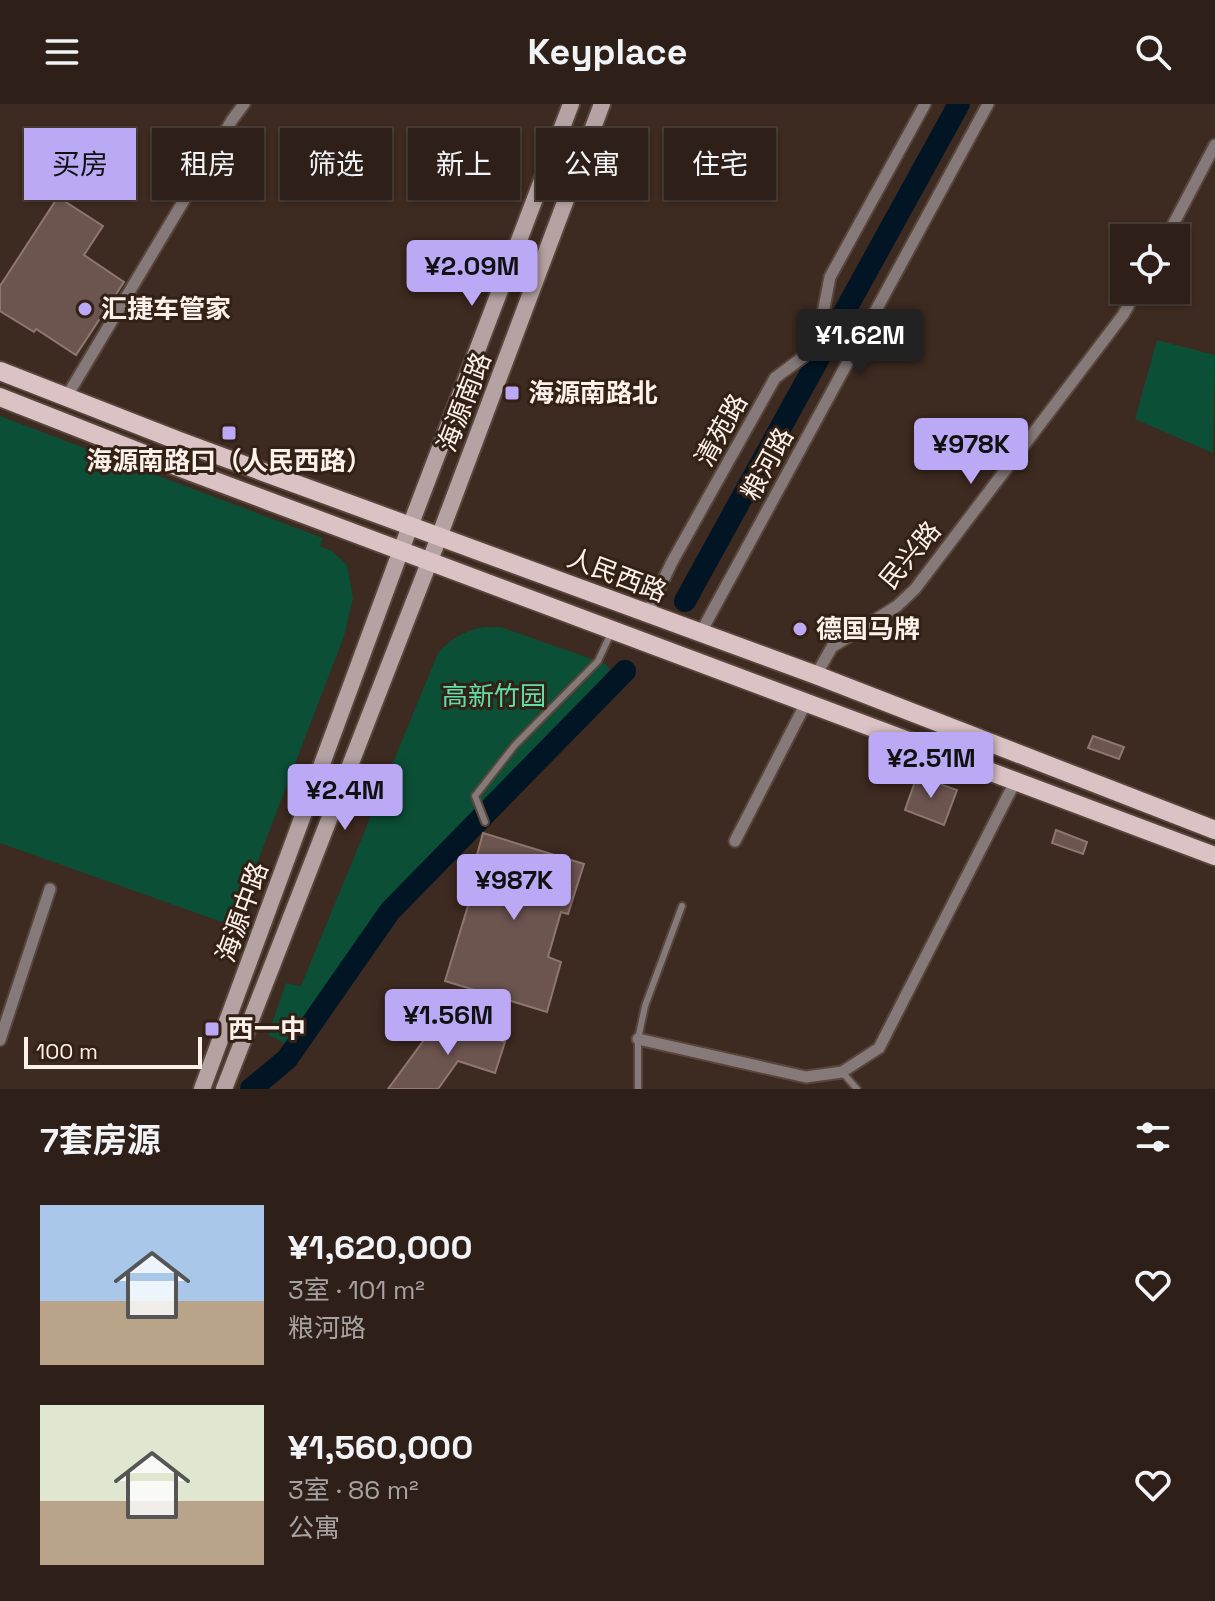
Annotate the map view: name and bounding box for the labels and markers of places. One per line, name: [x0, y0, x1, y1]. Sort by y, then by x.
pin: ¥2.09M: [407, 240, 537, 308]
place label: 汇捷车管家: [101, 292, 231, 326]
marker: 汇捷车管家: [76, 300, 94, 318]
pin: ¥1.62M: [795, 309, 925, 377]
place label: 海源南路北: [528, 376, 658, 410]
marker: 海源南路北: [503, 384, 521, 402]
pin: ¥978K: [915, 418, 1027, 486]
marker: 海源南路口（人民西路）: [220, 424, 238, 442]
place label: 海源南路口（人民西路）: [86, 444, 372, 478]
place label: 德国马牌: [816, 612, 920, 646]
marker: 德国马牌: [791, 620, 809, 638]
pin: ¥2.51M: [866, 732, 996, 800]
pin: ¥2.4M: [289, 764, 401, 832]
pin: ¥987K: [458, 854, 570, 922]
pin: ¥1.56M: [383, 989, 513, 1057]
place label: 西一中: [228, 1012, 306, 1046]
marker: 西一中: [203, 1020, 221, 1038]

